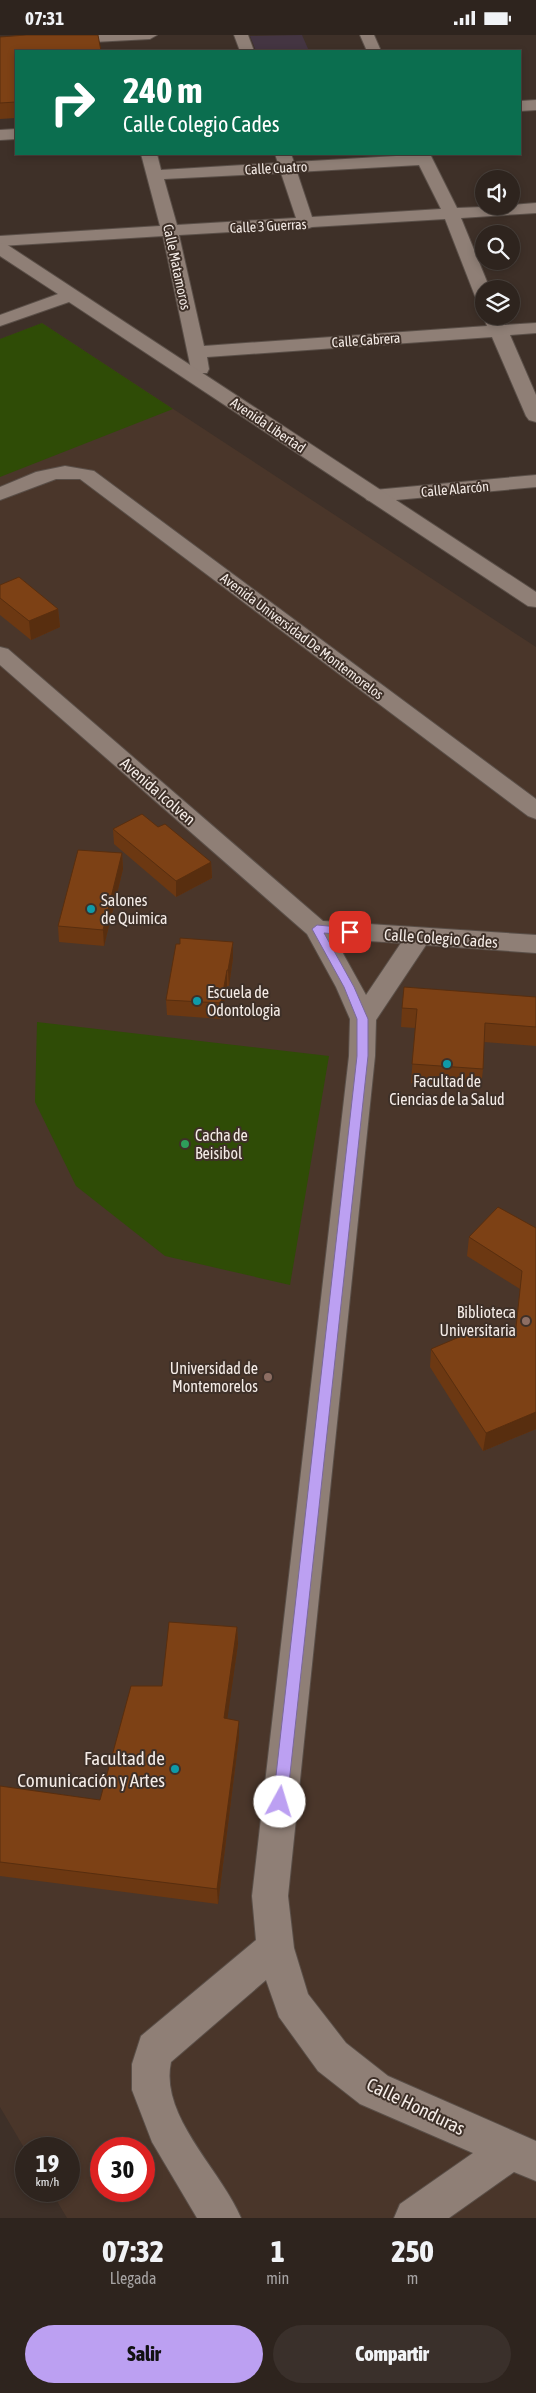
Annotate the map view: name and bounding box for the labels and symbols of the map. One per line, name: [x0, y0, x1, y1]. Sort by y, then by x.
street label: Calle Cuatro: [244, 158, 308, 178]
street label: Calle 3 Guerras: [229, 216, 307, 236]
street label: Calle Matamoros: [160, 223, 194, 311]
street label: Calle Cabrera: [331, 330, 401, 350]
street label: Avenida Libertad: [228, 394, 308, 456]
street label: Calle Alarcón: [420, 478, 490, 500]
street label: Avenida Universidad De Montemorelos: [218, 570, 387, 702]
street label: Avenida Icolven: [117, 754, 199, 828]
place label: Salones de Quimica: [101, 891, 167, 927]
marker: Salones de Quimica: [85, 903, 97, 915]
pin: [329, 911, 371, 953]
street label: Calle Colegio Cades: [383, 925, 499, 952]
place label: Escuela de Odontologia: [207, 983, 281, 1020]
marker: Escuela de Odontologia: [191, 995, 203, 1007]
marker: Facultad de Ciencias de la Salud: [441, 1058, 453, 1070]
place label: Facultad de Ciencias de la Salud: [389, 1072, 505, 1108]
place label: Cacha de Beisibol: [195, 1126, 248, 1162]
marker: Cacha de Beisibol: [179, 1138, 191, 1150]
place label: Biblioteca Universitaria: [439, 1303, 516, 1339]
marker: Biblioteca Universitaria: [520, 1315, 532, 1327]
place label: Universidad de Montemorelos: [170, 1359, 258, 1395]
marker: Universidad de Montemorelos: [262, 1371, 274, 1383]
place label: Facultad de Comunicación y Artes: [17, 1747, 165, 1791]
marker: Facultad de Comunicación y Artes: [169, 1763, 181, 1775]
position arrow: [253, 1775, 305, 1827]
street label: Calle Honduras: [363, 2073, 469, 2139]
speed limit sign: 30: [90, 2137, 155, 2202]

